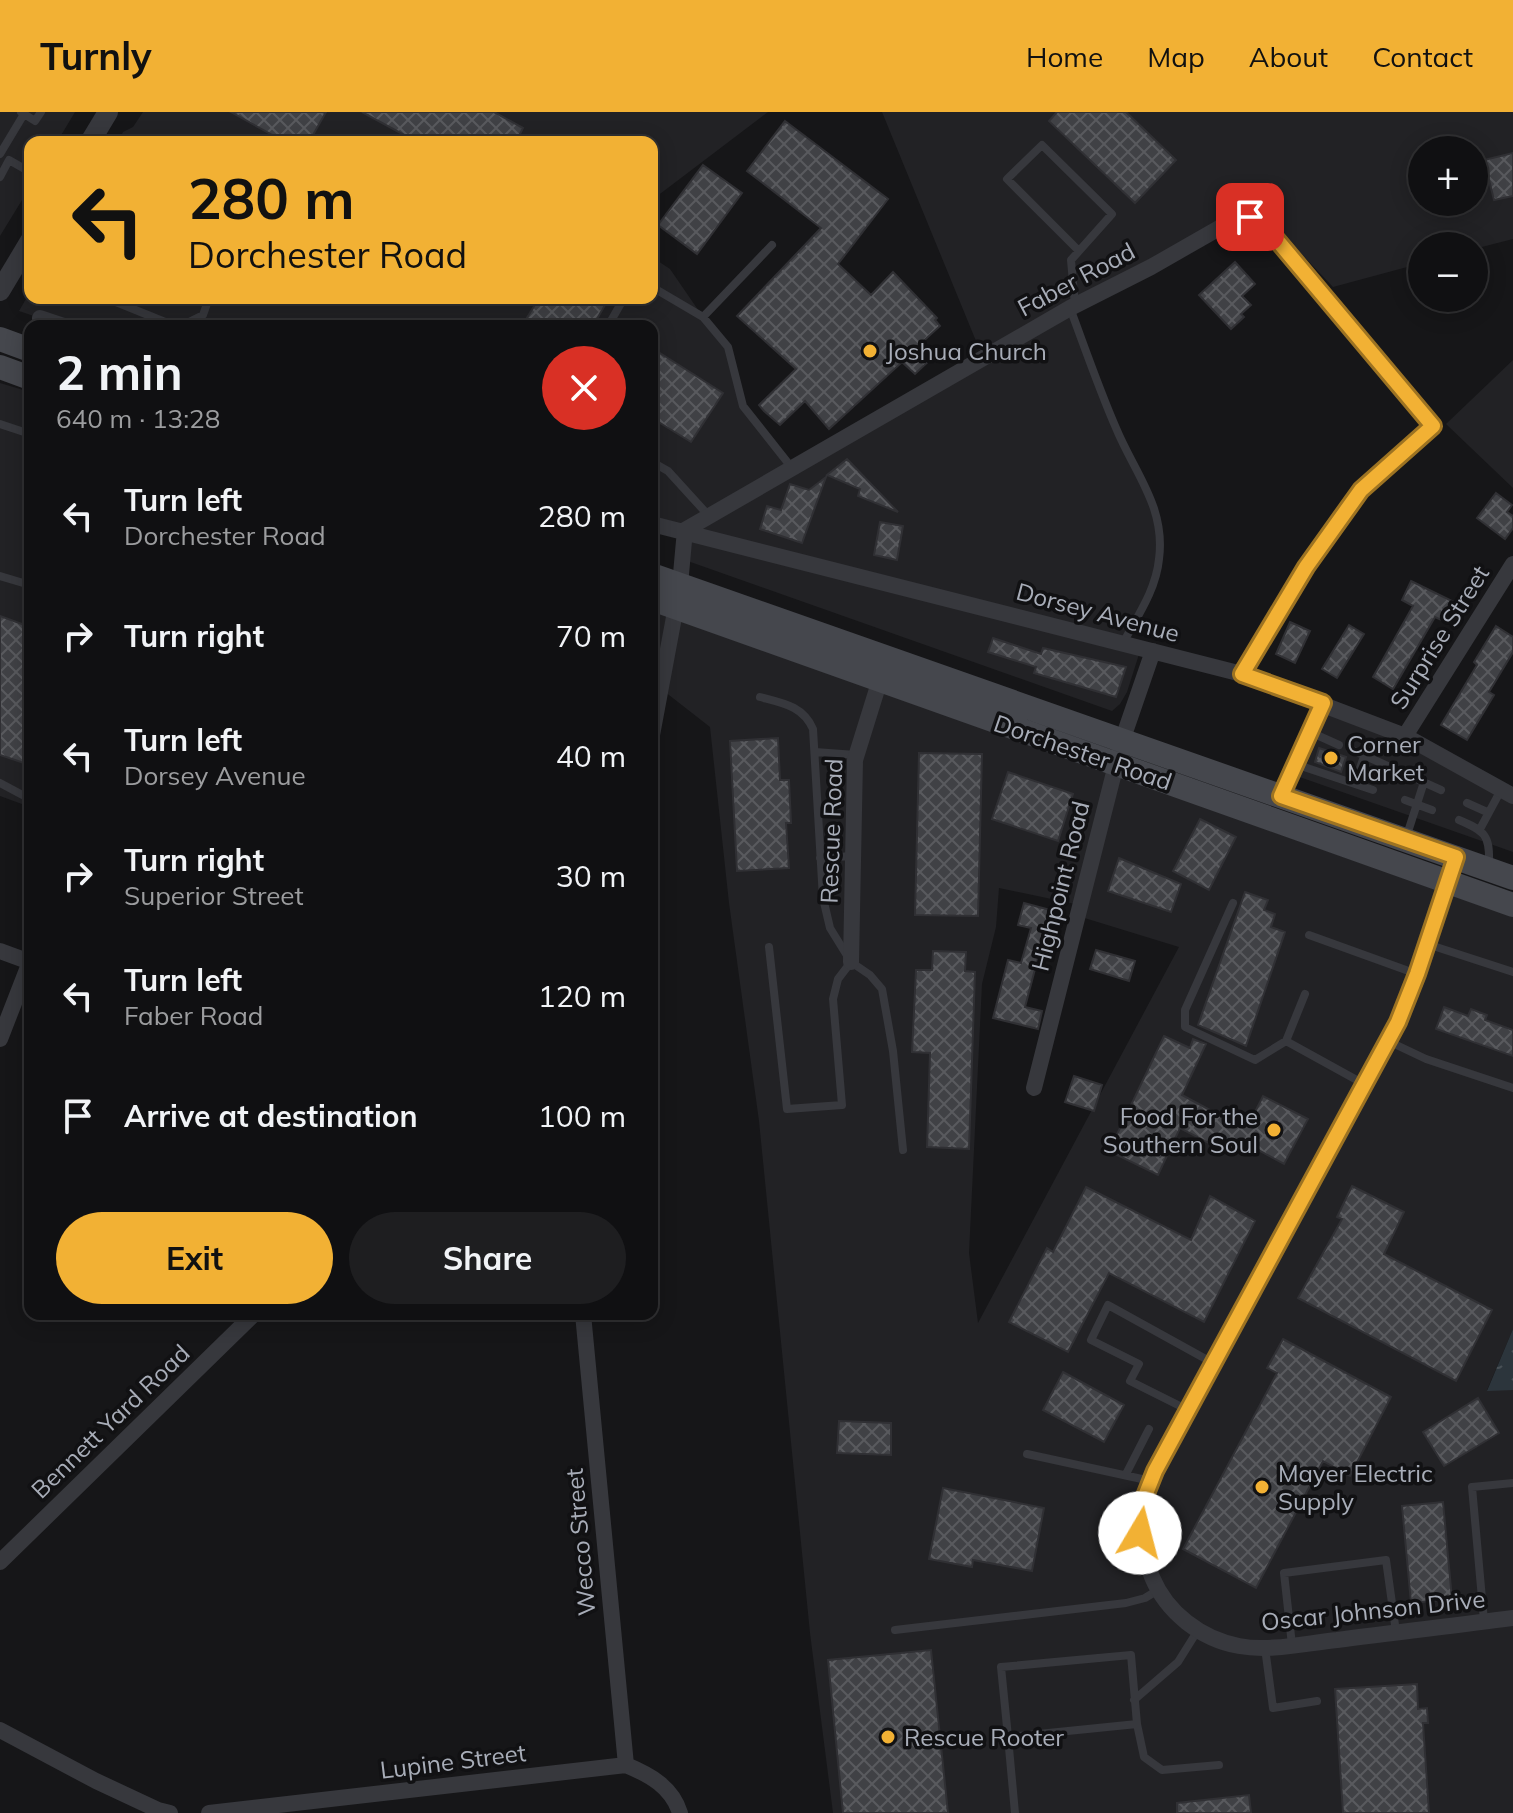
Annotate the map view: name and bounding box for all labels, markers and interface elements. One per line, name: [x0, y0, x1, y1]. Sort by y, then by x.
text: Turnly: [40, 32, 152, 80]
text: Home: [1026, 39, 1103, 74]
text: Map: [1147, 39, 1205, 74]
text: About: [1249, 39, 1328, 74]
text: Contact: [1372, 39, 1473, 74]
map controls: [1408, 136, 1488, 312]
button: +: [1408, 136, 1488, 216]
text: 280 m: [188, 163, 355, 233]
icon: left: [56, 168, 160, 272]
pin: [1216, 183, 1284, 251]
icon: arrive: [1228, 195, 1272, 239]
text: Dorchester Road: [188, 232, 467, 277]
button: −: [1408, 232, 1488, 312]
street label: Faber Road: [1012, 236, 1140, 322]
place label: Joshua Church: [886, 336, 1047, 366]
text: 2 min: [56, 342, 183, 402]
marker: Joshua Church: [861, 342, 879, 360]
button: close: [542, 346, 626, 430]
text: 640 m · 13:28: [56, 402, 220, 435]
text: Turn left: [124, 481, 242, 519]
icon: left: [56, 494, 100, 538]
text: 280 m: [538, 497, 626, 535]
text: Dorchester Road: [124, 519, 326, 552]
street label: Surprise Street: [1383, 560, 1495, 714]
street label: Dorsey Avenue: [1013, 576, 1183, 648]
icon: right: [56, 614, 100, 658]
text: Turn right: [124, 617, 264, 655]
text: 70 m: [556, 617, 626, 655]
street label: Dorchester Road: [990, 708, 1176, 796]
text: Turn left: [124, 721, 242, 759]
place label: Corner Market: [1347, 729, 1424, 787]
icon: left: [56, 734, 100, 778]
text: 40 m: [556, 737, 626, 775]
marker: Corner Market: [1322, 749, 1340, 767]
street label: Rescue Road: [813, 758, 849, 904]
text: Dorsey Avenue: [124, 759, 306, 792]
street label: Highpoint Road: [1024, 798, 1096, 974]
text: Turn right: [124, 841, 264, 879]
icon: right: [56, 854, 100, 898]
text: 30 m: [556, 857, 626, 895]
text: Superior Street: [124, 879, 304, 912]
text: Turn left: [124, 961, 242, 999]
icon: left: [56, 974, 100, 1018]
text: 120 m: [538, 977, 626, 1015]
text: Faber Road: [124, 999, 263, 1032]
icon: arrive: [56, 1094, 100, 1138]
text: Arrive at destination: [124, 1097, 418, 1135]
text: 100 m: [538, 1097, 626, 1135]
place label: Food For the Southern Soul: [1103, 1101, 1258, 1159]
marker: Food For the Southern Soul: [1265, 1121, 1283, 1139]
button: Exit: [56, 1212, 333, 1304]
button: Share: [349, 1212, 626, 1304]
street label: Bennett Yard Road: [25, 1338, 195, 1504]
place label: Mayer Electric Supply: [1278, 1458, 1433, 1516]
street label: Wecco Street: [559, 1467, 601, 1617]
marker: Mayer Electric Supply: [1253, 1478, 1271, 1496]
position arrow: [1098, 1491, 1182, 1575]
street label: Oscar Johnson Drive: [1259, 1583, 1487, 1637]
place label: Rescue Rooter: [904, 1722, 1064, 1752]
marker: Rescue Rooter: [879, 1728, 897, 1746]
street label: Lupine Street: [378, 1737, 528, 1785]

